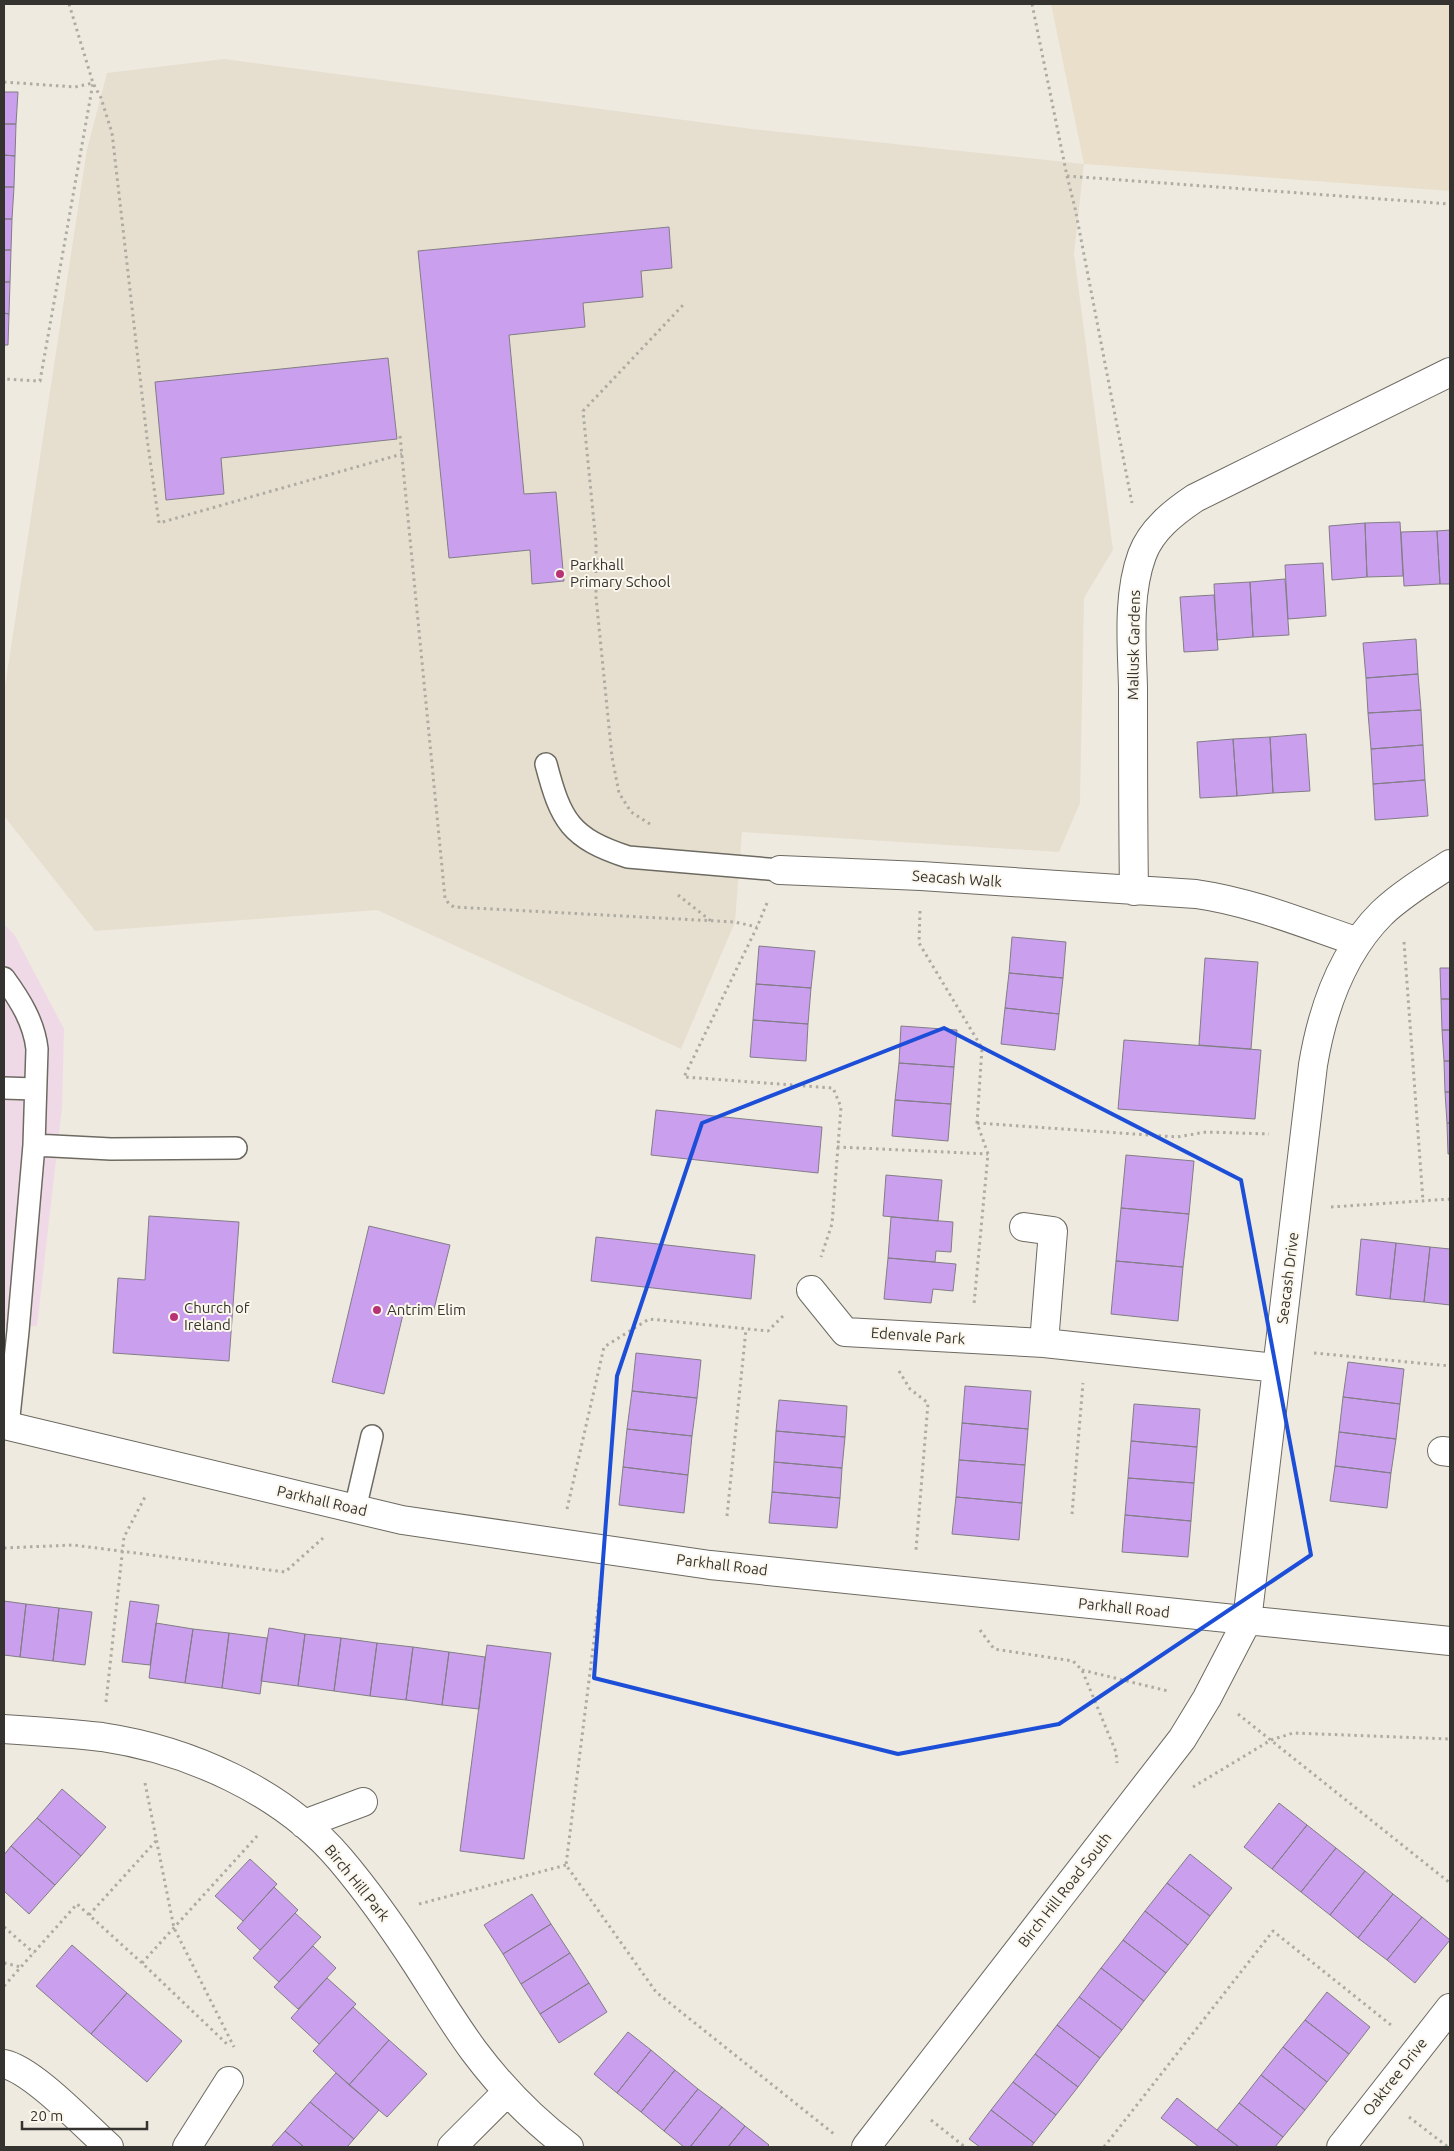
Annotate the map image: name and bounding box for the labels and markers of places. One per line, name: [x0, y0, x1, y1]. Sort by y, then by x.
place label: Parkhall Primary School: [570, 556, 671, 590]
marker: Parkhall Primary School: [554, 568, 566, 580]
place label: Church of Ireland: [184, 1299, 250, 1333]
place label: Antrim Elim: [387, 1301, 466, 1318]
marker: Antrim Elim: [371, 1304, 383, 1316]
marker: Church of Ireland: [168, 1311, 180, 1323]

